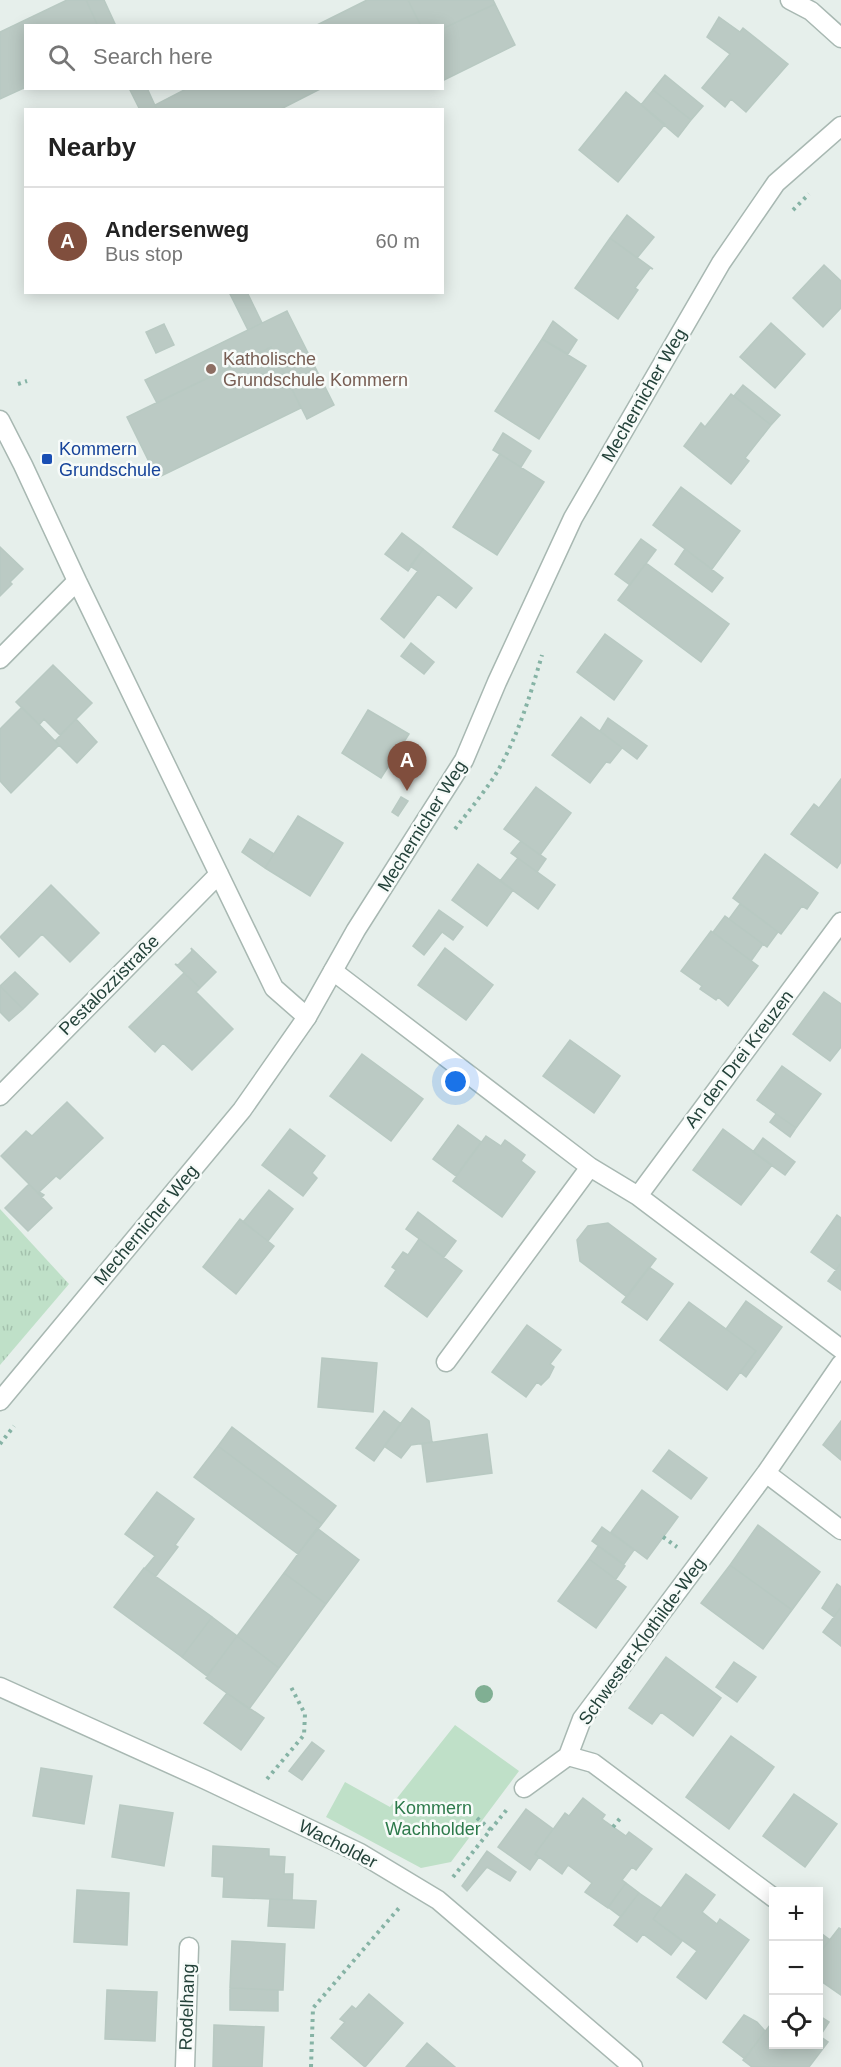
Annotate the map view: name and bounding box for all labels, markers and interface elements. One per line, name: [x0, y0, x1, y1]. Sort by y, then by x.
search box: [24, 24, 444, 90]
icon: search: [45, 41, 78, 74]
text: Search here: [93, 44, 213, 69]
text: Nearby: [48, 132, 136, 162]
text: Andersenweg: [105, 217, 249, 242]
text: A: [60, 230, 75, 252]
text: 60 m: [376, 230, 420, 252]
text: Bus stop: [105, 243, 183, 265]
street label: Mechernicher Weg: [598, 325, 690, 465]
place label: Katholische Grundschule Kommern: [223, 349, 408, 390]
marker: Katholische Grundschule Kommern: [204, 362, 218, 376]
place label: Kommern Grundschule: [59, 439, 161, 480]
marker: Kommern Grundschule: [40, 452, 54, 466]
pin: A: [388, 742, 426, 791]
street label: Mechernicher Weg: [374, 757, 470, 895]
street label: Pestalozzistraße: [55, 931, 163, 1039]
street label: An den Drei Kreuzen: [681, 986, 797, 1132]
your location: [441, 1067, 470, 1096]
street label: Mechernicher Weg: [90, 1161, 202, 1289]
street label: Schwester-Klothilde-Weg: [575, 1554, 709, 1728]
park label: Kommern Wachholder: [385, 1798, 481, 1839]
street label: Wacholder: [295, 1816, 381, 1872]
map controls: [769, 1887, 823, 2049]
button: +: [769, 1887, 823, 1941]
button: −: [769, 1941, 823, 1995]
street label: Rodelhang: [175, 1963, 199, 2051]
button: locate: [769, 1995, 823, 2049]

